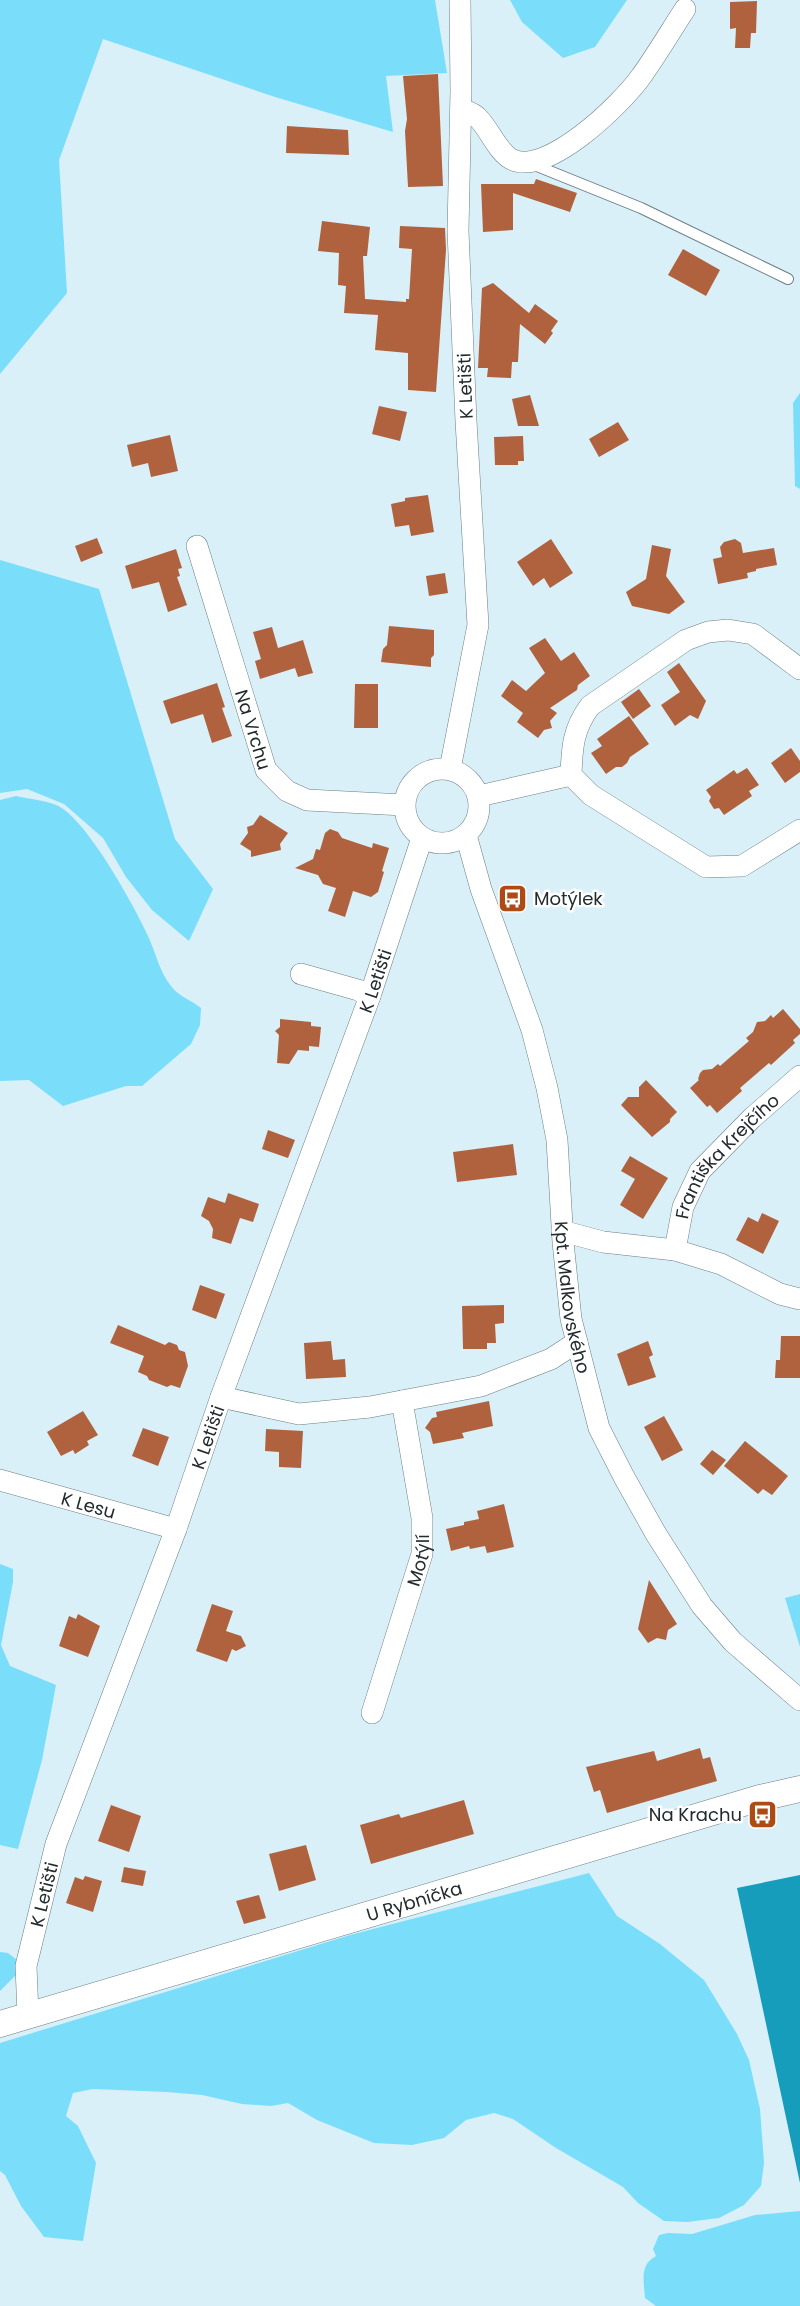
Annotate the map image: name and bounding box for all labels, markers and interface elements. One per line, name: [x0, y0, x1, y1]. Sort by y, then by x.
street label: K Letišti: [451, 353, 479, 419]
street label: Na Vrchu: [229, 686, 278, 773]
bus stop icon: Motýlek: [497, 882, 529, 914]
place label: Motýlek: [534, 886, 603, 911]
street label: K Letišti: [352, 946, 397, 1016]
street label: Františka Krejčího: [669, 1087, 784, 1221]
street label: Kpt. Malkovského: [549, 1220, 597, 1376]
street label: K Letišti: [185, 1402, 230, 1472]
street label: K Lesu: [59, 1485, 119, 1524]
street label: Motýlí: [400, 1534, 435, 1589]
bus stop icon: Na Krachu: [747, 1798, 779, 1830]
place label: Na Krachu: [649, 1802, 742, 1827]
street label: K Letišti: [24, 1859, 64, 1929]
street label: U Rybníčka: [363, 1875, 465, 1927]

